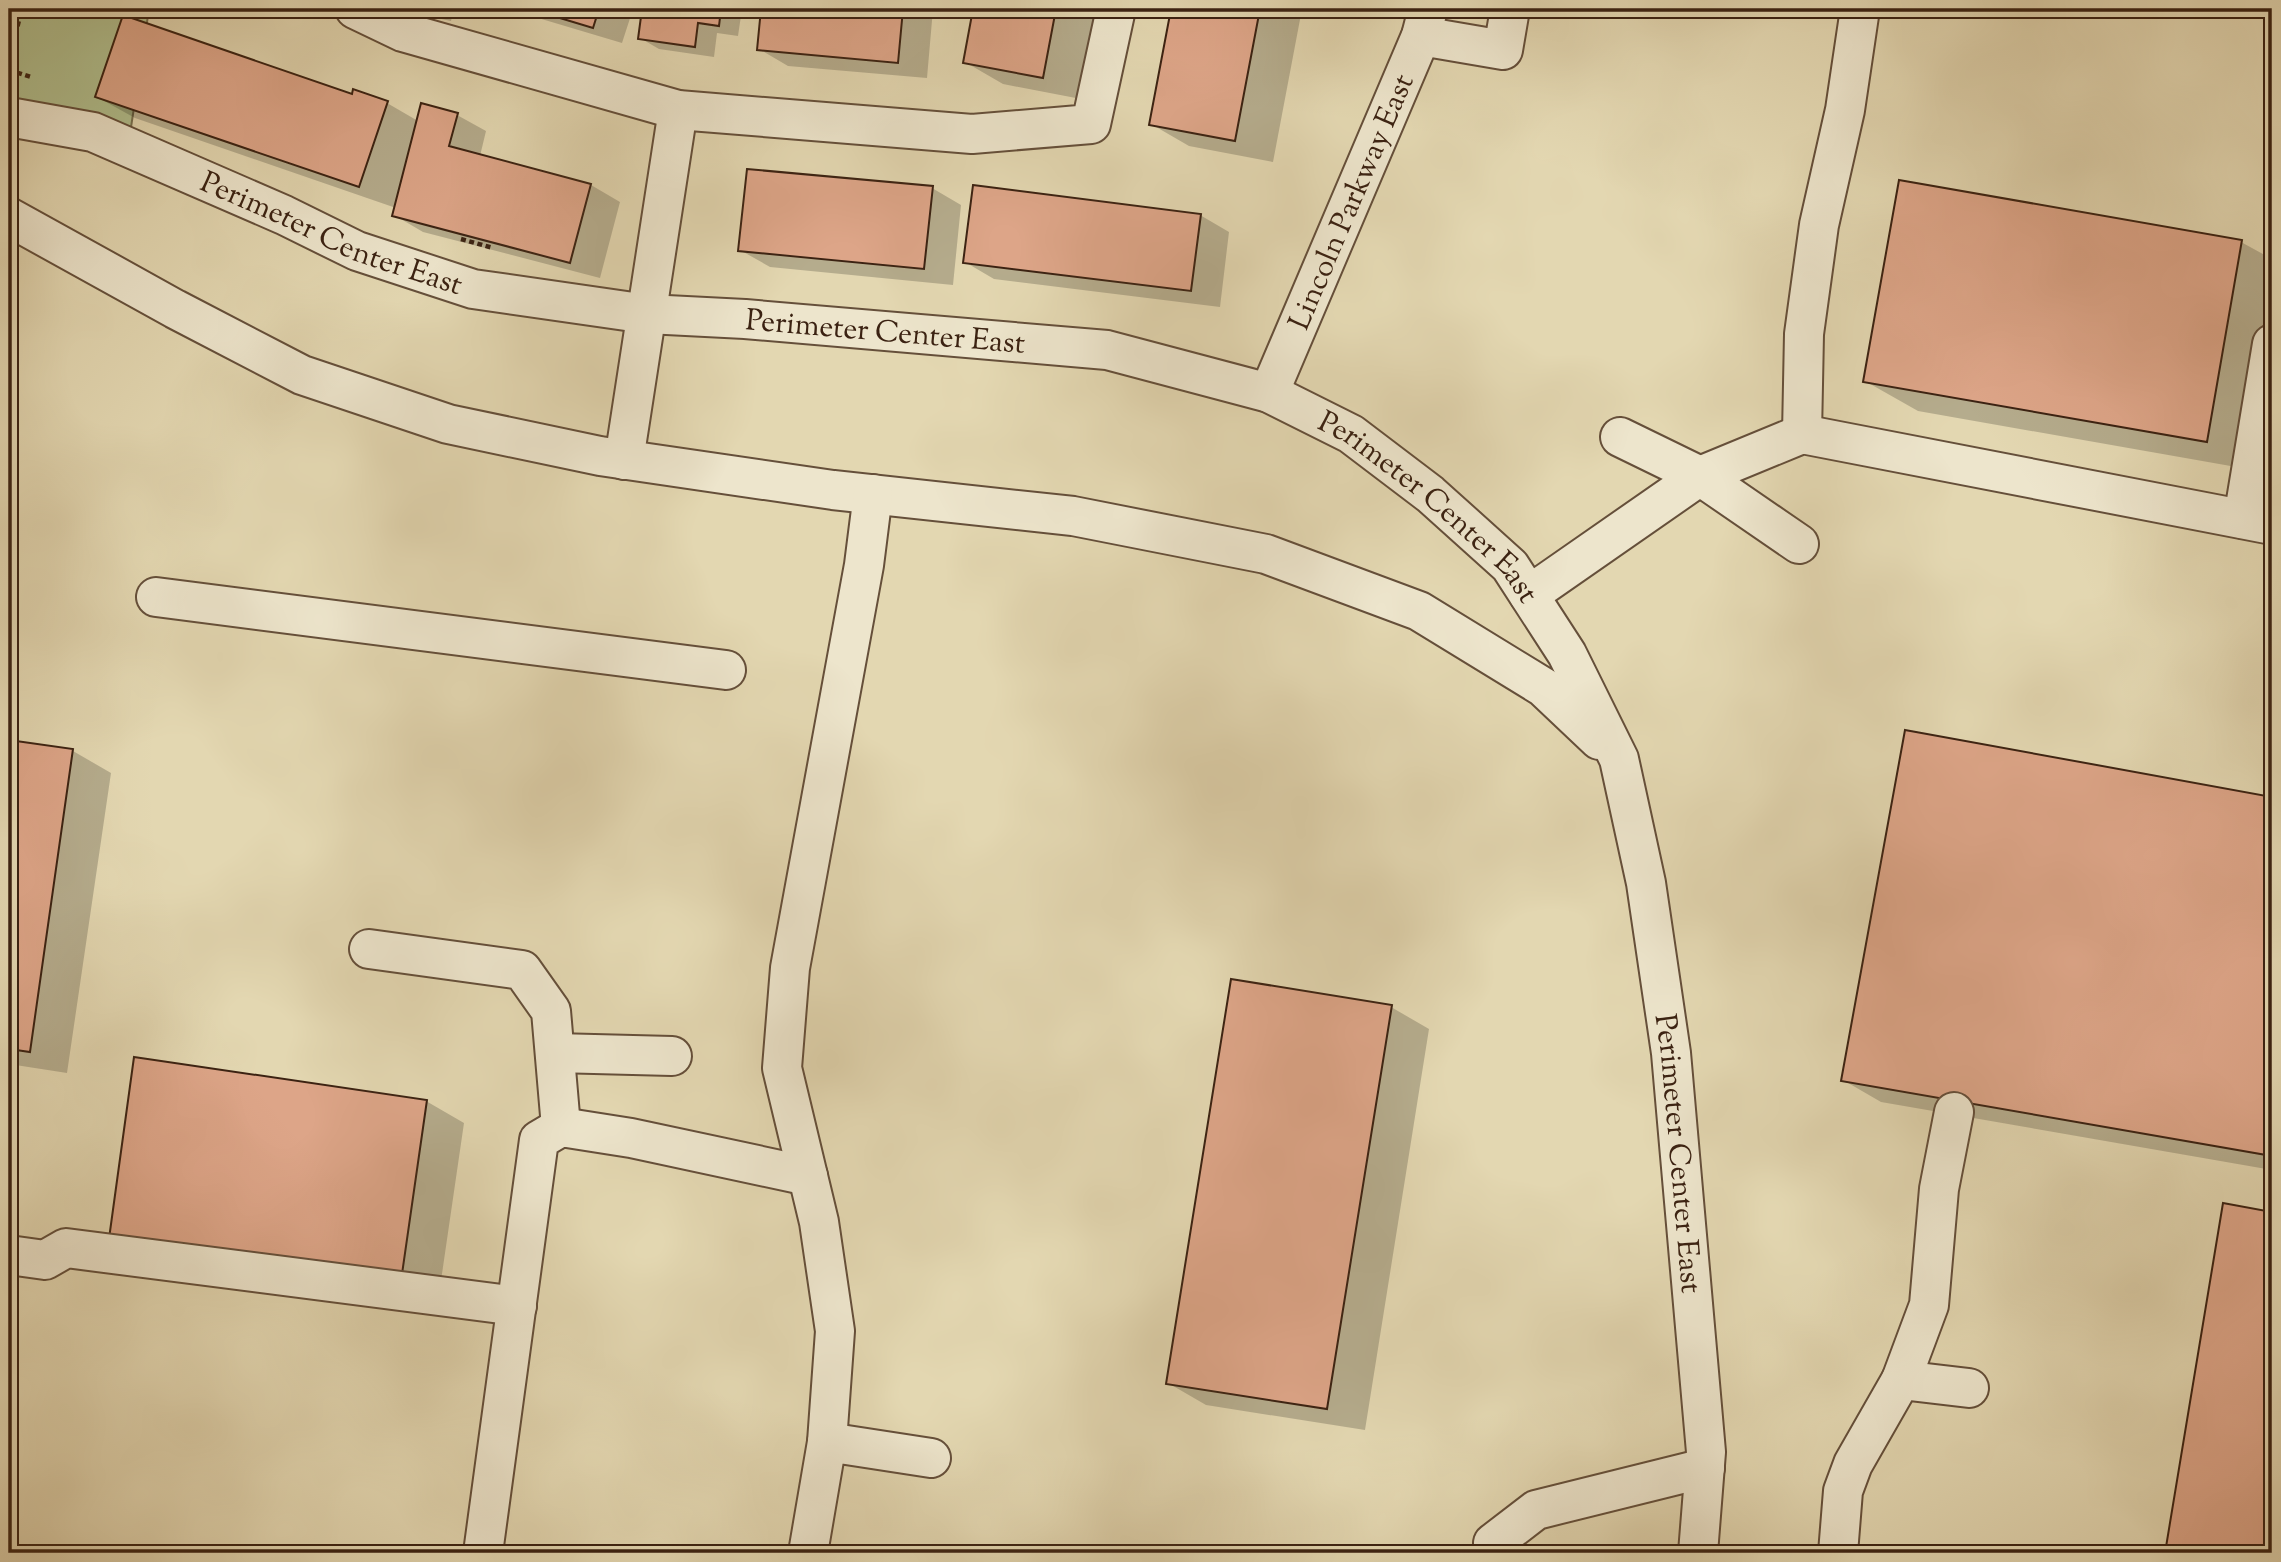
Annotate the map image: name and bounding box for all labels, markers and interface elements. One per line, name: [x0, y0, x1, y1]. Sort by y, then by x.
street label: Lincoln Parkway East: [1279, 68, 1426, 337]
street label: Perimeter Center East: [193, 162, 468, 308]
street label: Perimeter Center East: [744, 300, 1027, 367]
street label: Perimeter Center East: [1310, 402, 1548, 612]
street label: Perimeter Center East: [1642, 1011, 1711, 1295]

